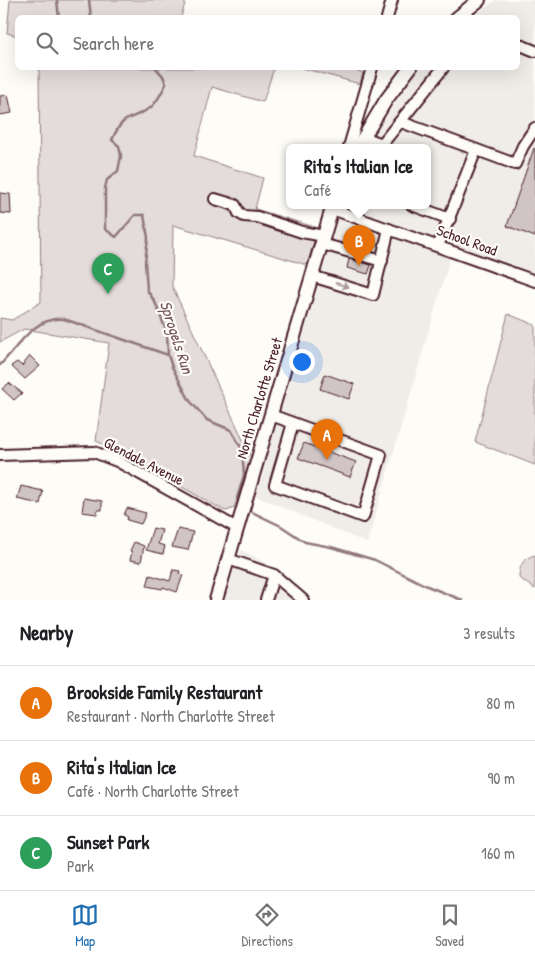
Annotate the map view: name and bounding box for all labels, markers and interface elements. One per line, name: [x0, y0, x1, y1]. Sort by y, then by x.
search box: [15, 15, 520, 70]
icon: search: [33, 29, 61, 57]
text: Search here: [73, 30, 154, 56]
popup: [286, 144, 431, 209]
text: Rita's Italian Ice: [304, 153, 413, 179]
text: Café: [304, 179, 331, 201]
street label: School Road: [434, 219, 500, 261]
pin: B: [343, 225, 375, 266]
pin: C: [92, 253, 124, 294]
one-way arrow: [335, 282, 350, 290]
water label: Sprogels Run: [155, 298, 200, 378]
street label: North Charlotte Street: [231, 334, 288, 461]
your location: [289, 349, 315, 375]
pin: A: [311, 419, 343, 460]
street label: Glendale Avenue: [100, 432, 188, 490]
text: Nearby: [20, 618, 73, 647]
text: 3 results: [463, 622, 515, 644]
text: Brookside Family Restaurant: [67, 679, 262, 705]
text: A: [32, 692, 40, 714]
text: 80 m: [486, 692, 515, 714]
text: Restaurant · North Charlotte Street: [67, 705, 275, 727]
text: Rita's Italian Ice: [67, 754, 176, 780]
text: B: [32, 767, 40, 789]
text: 90 m: [487, 767, 515, 789]
text: Café · North Charlotte Street: [67, 780, 239, 802]
text: Sunset Park: [67, 829, 149, 855]
text: C: [32, 842, 40, 864]
text: 160 m: [481, 842, 515, 864]
text: Park: [67, 855, 94, 877]
tab: Map: [71, 901, 99, 950]
tab: Directions: [241, 901, 293, 950]
tab: Saved: [435, 901, 464, 950]

